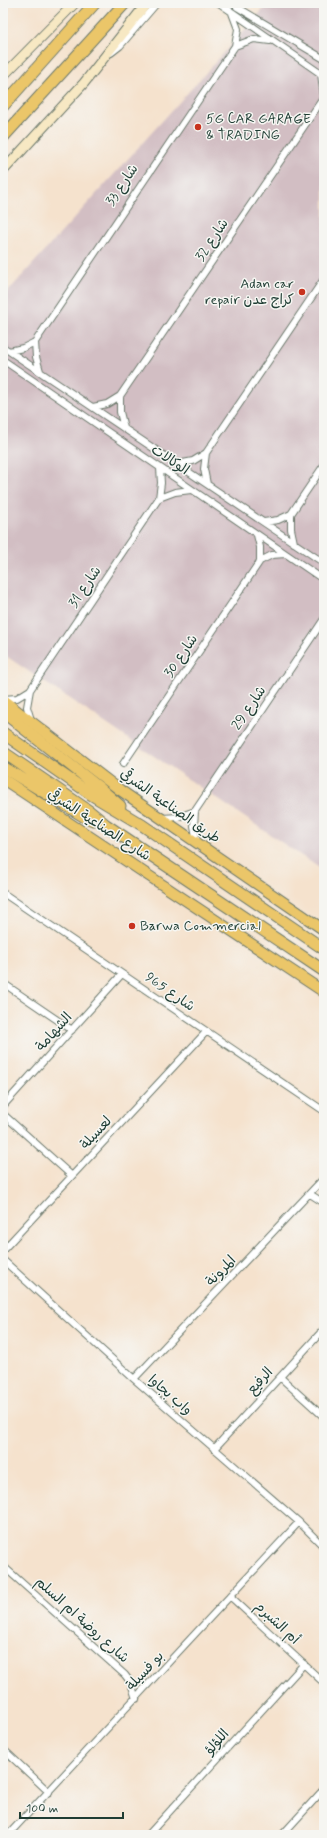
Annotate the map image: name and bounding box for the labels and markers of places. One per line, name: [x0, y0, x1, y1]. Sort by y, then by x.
place label: 5G CAR GARAGE & TRADING: [206, 110, 311, 144]
marker: 5G CAR GARAGE & TRADING: [193, 122, 203, 132]
place label: Adan car repair كراج عدن: [205, 275, 294, 309]
marker: Adan car repair كراج عدن: [297, 287, 307, 297]
place label: Barwa Commercial: [140, 917, 261, 935]
marker: Barwa Commercial: [127, 921, 137, 931]

